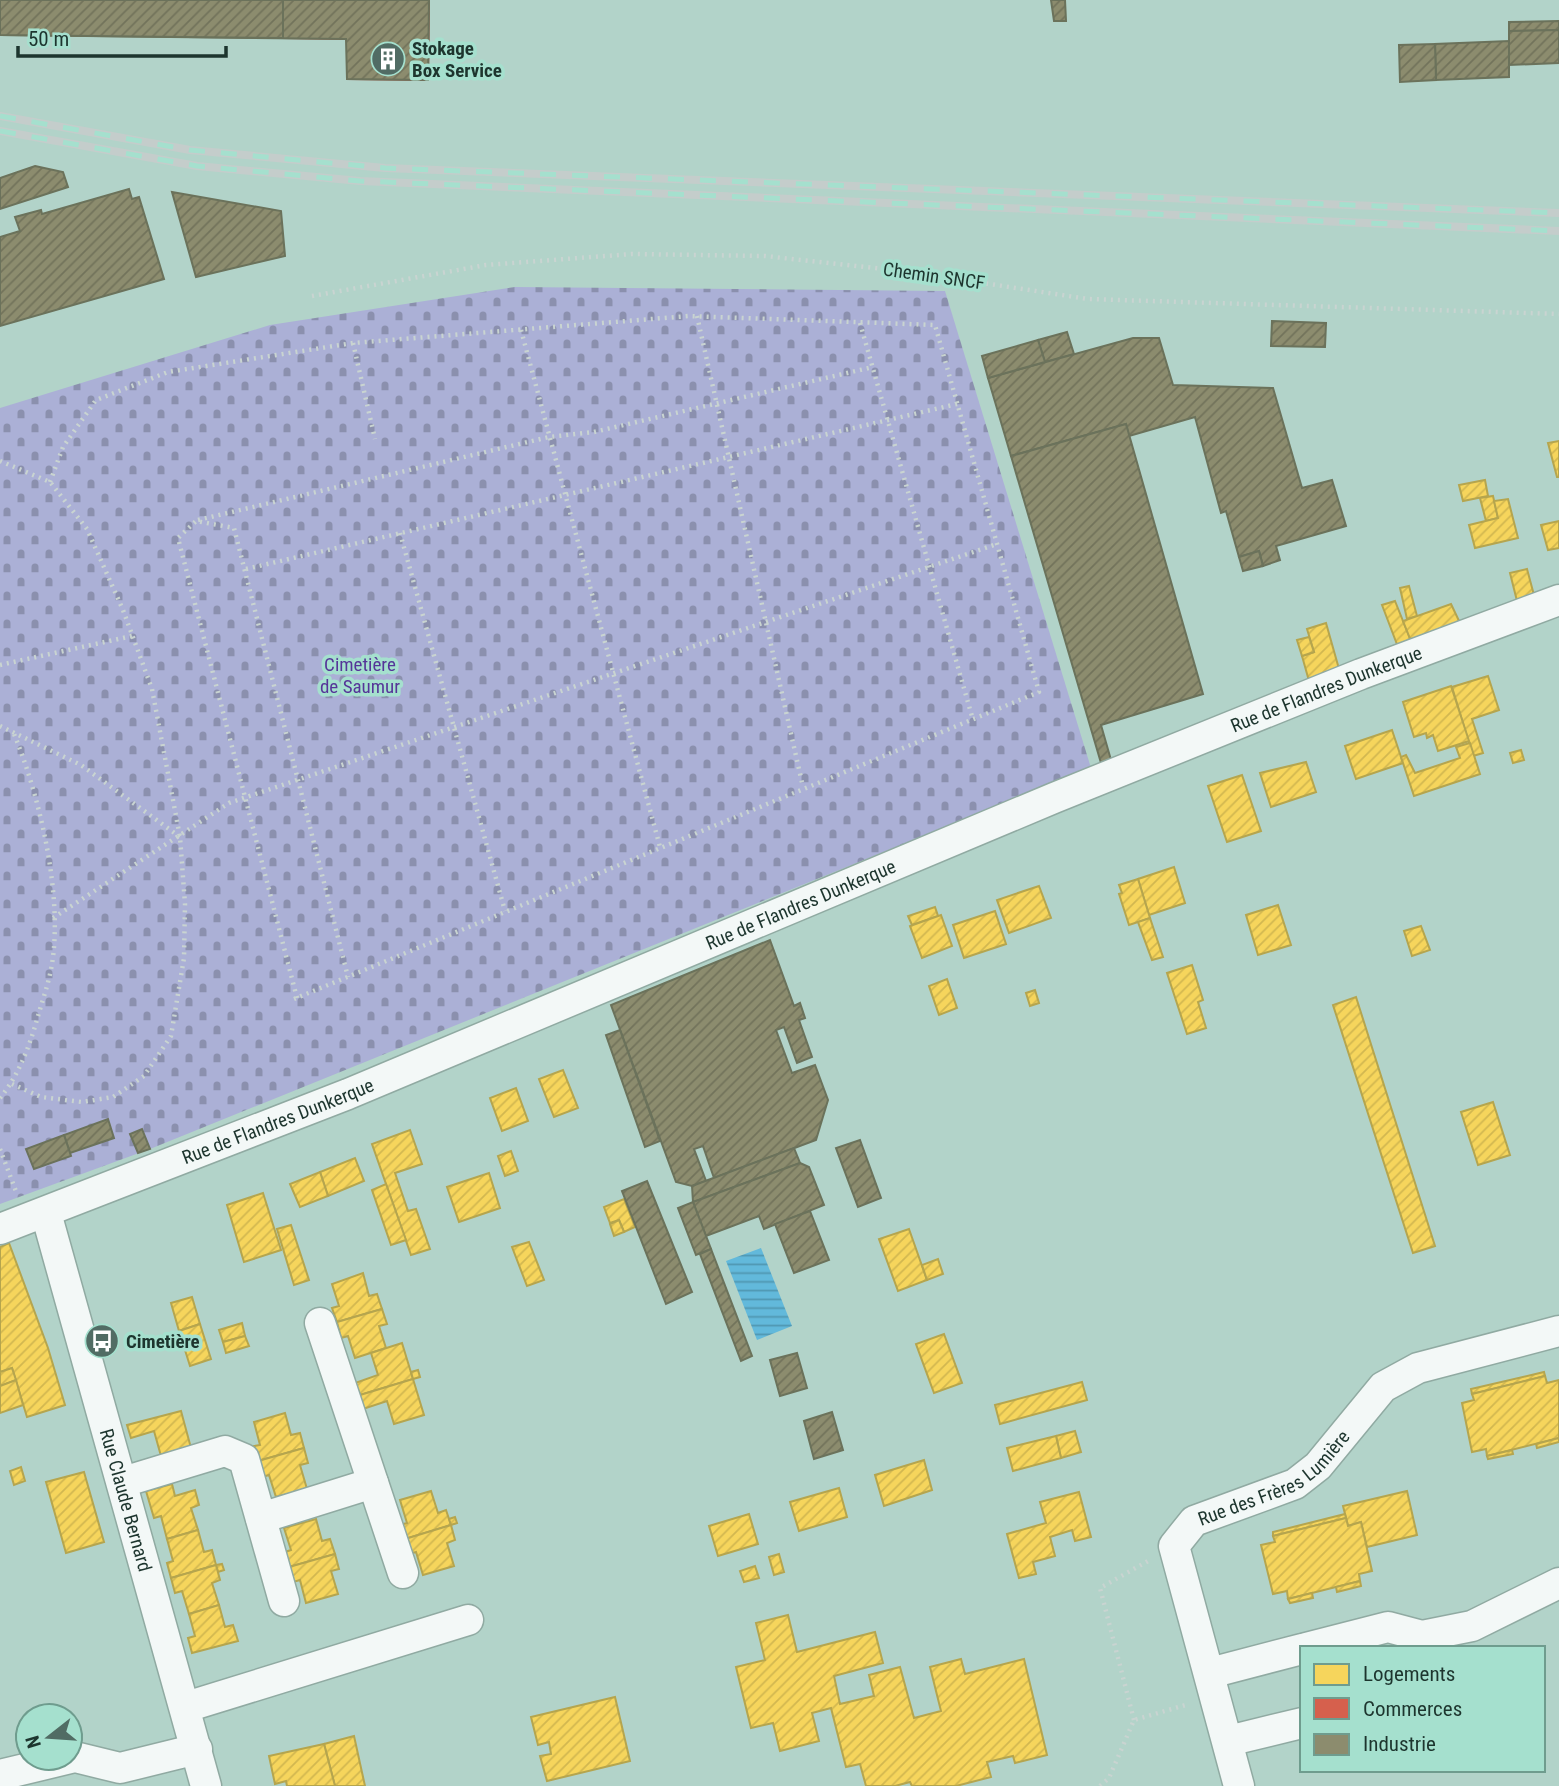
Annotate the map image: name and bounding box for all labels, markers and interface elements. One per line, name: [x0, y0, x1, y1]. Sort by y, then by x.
scale bar: [18, 14, 226, 58]
text: 50 m: [28, 27, 69, 51]
place label: Stokage Box Service: [412, 37, 502, 82]
building icon: Stokage Box Service: [369, 40, 407, 78]
street label: Chemin SNCF: [882, 257, 986, 295]
street label: Rue de Flandres Dunkerque: [1227, 641, 1425, 737]
park label: Cimetière de Saumur: [320, 653, 400, 698]
street label: Rue de Flandres Dunkerque: [702, 854, 899, 954]
street label: Rue de Flandres Dunkerque: [179, 1073, 377, 1169]
bus stop icon: Cimetière: [83, 1322, 121, 1360]
place label: Cimetière: [126, 1330, 200, 1353]
street label: Rue des Frères Lumière: [1195, 1425, 1354, 1530]
street label: Rue Claude Bernard: [95, 1426, 157, 1574]
legend: [1300, 1646, 1545, 1772]
text: Logements: [1363, 1662, 1455, 1686]
text: Commerces: [1363, 1697, 1462, 1721]
north arrow: [14, 1702, 84, 1772]
text: Industrie: [1363, 1732, 1436, 1756]
text: N: [21, 1733, 46, 1751]

